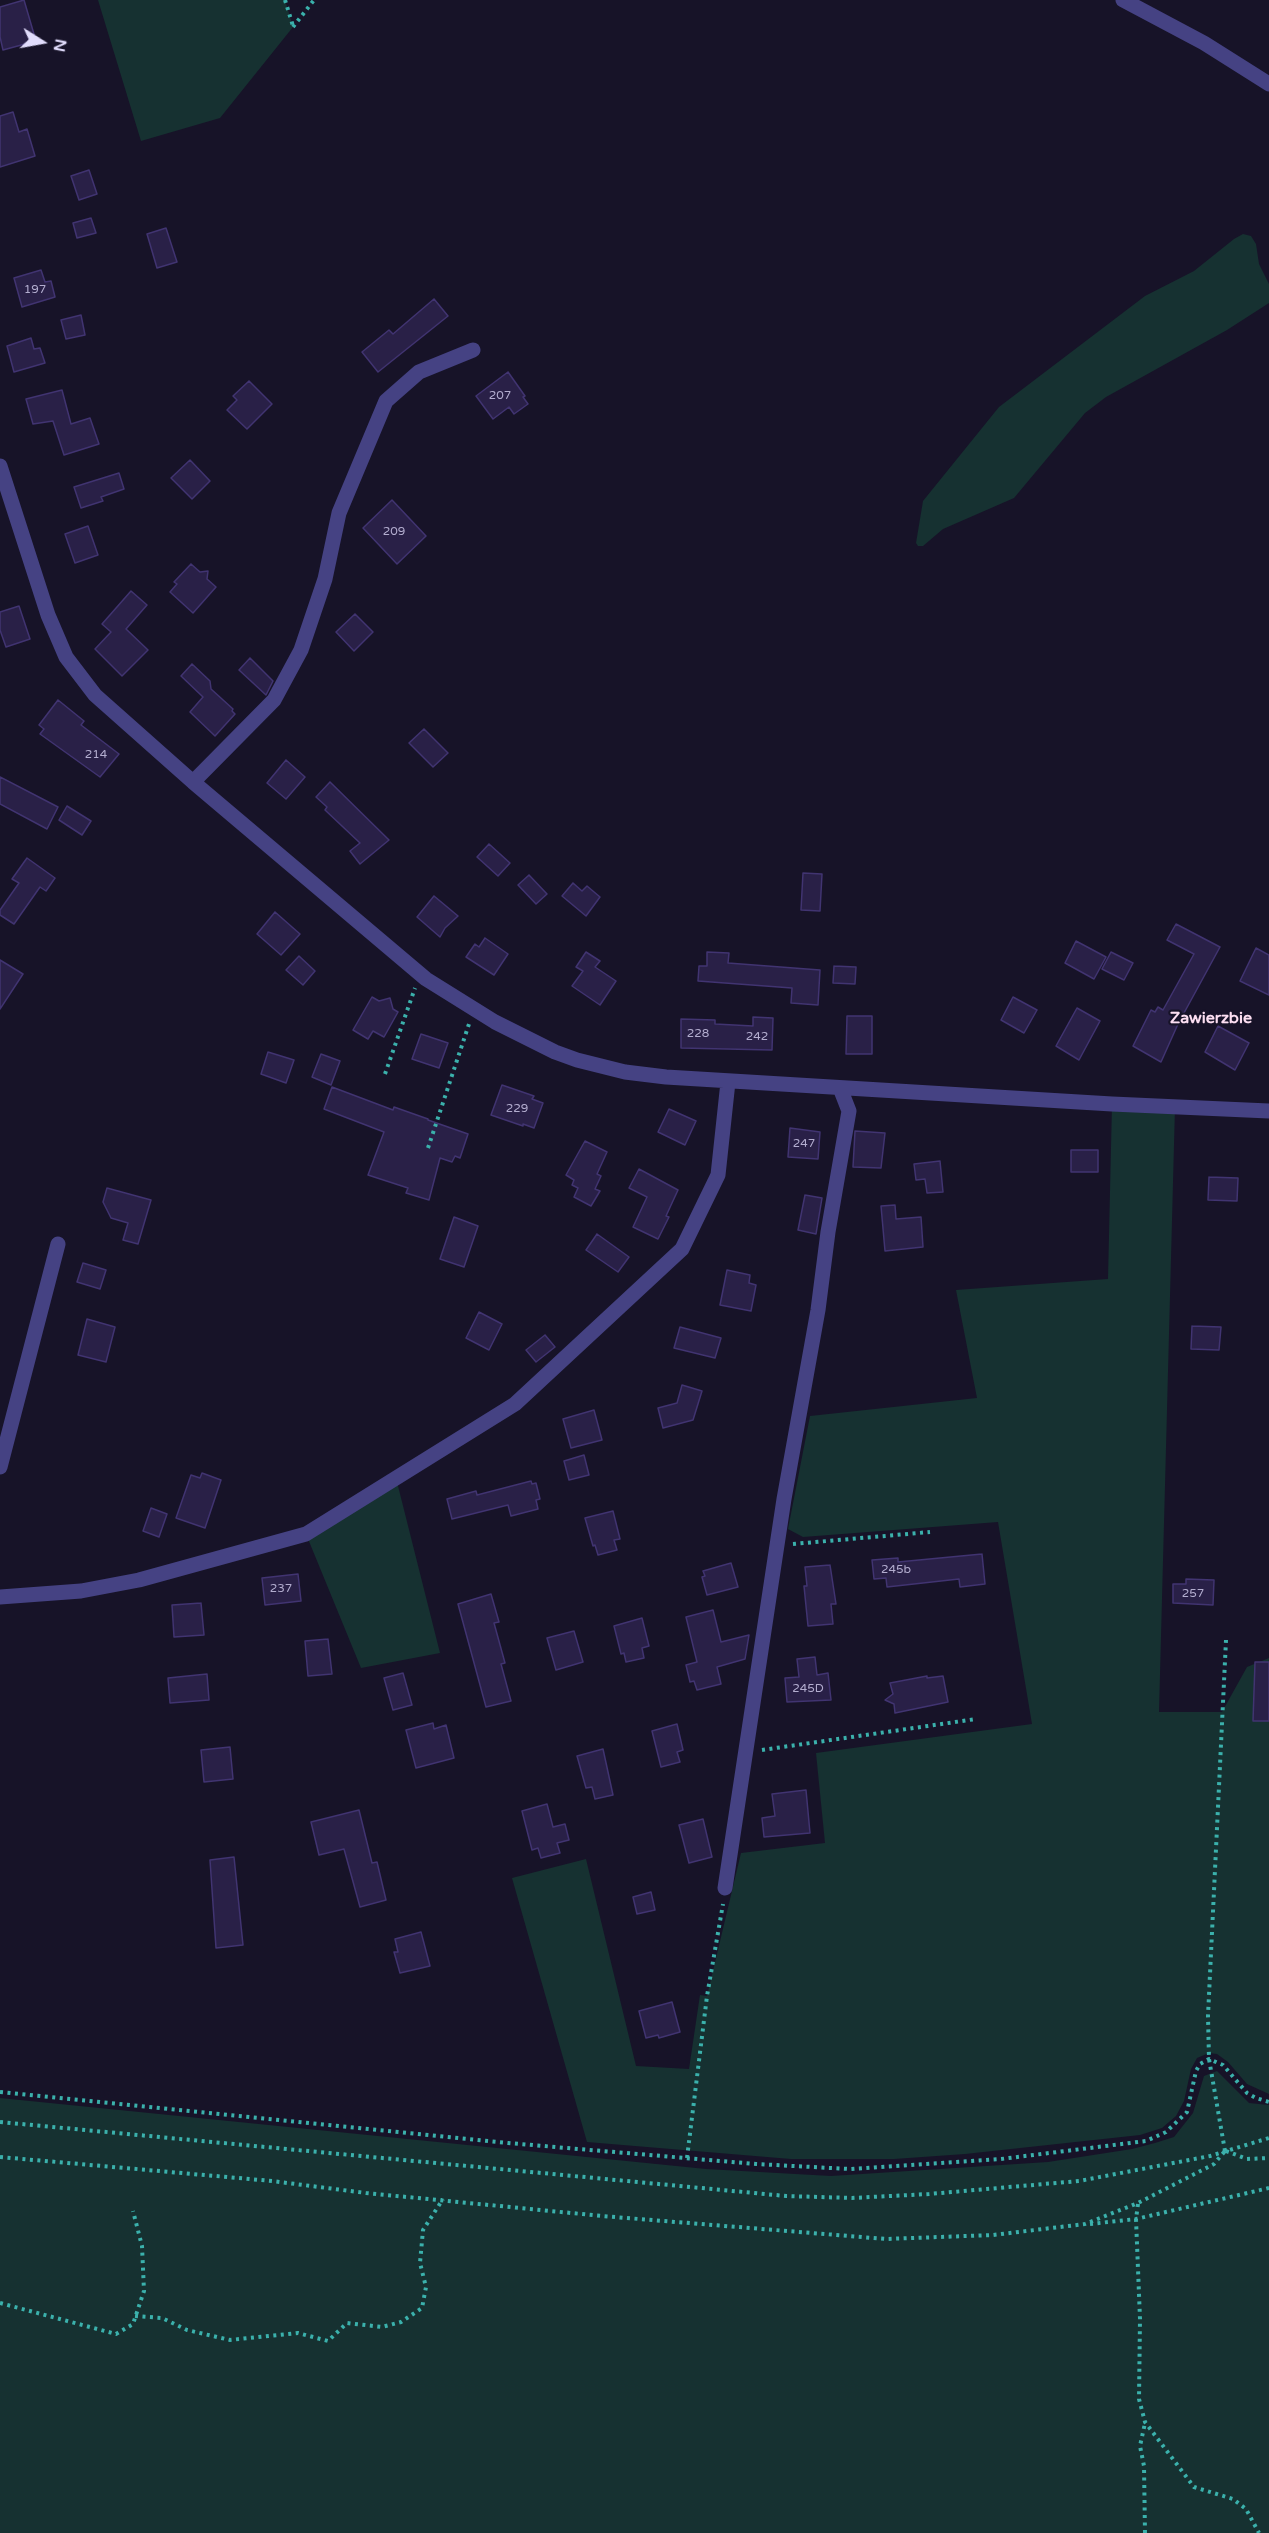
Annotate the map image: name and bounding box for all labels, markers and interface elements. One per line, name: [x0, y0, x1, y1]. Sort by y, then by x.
north arrow: [12, 12, 72, 72]
text: N: [49, 37, 71, 54]
house number: 197: [24, 283, 46, 297]
house number: 207: [489, 389, 511, 403]
house number: 209: [383, 525, 405, 539]
house number: 214: [85, 748, 107, 762]
district label: Zawierzbie: [1170, 1009, 1252, 1029]
house number: 228: [687, 1027, 709, 1041]
house number: 242: [746, 1030, 768, 1044]
house number: 229: [506, 1102, 528, 1116]
house number: 247: [793, 1137, 815, 1151]
house number: 245b: [881, 1563, 911, 1577]
house number: 237: [270, 1582, 292, 1596]
house number: 257: [1182, 1587, 1204, 1601]
house number: 245D: [792, 1682, 824, 1696]

